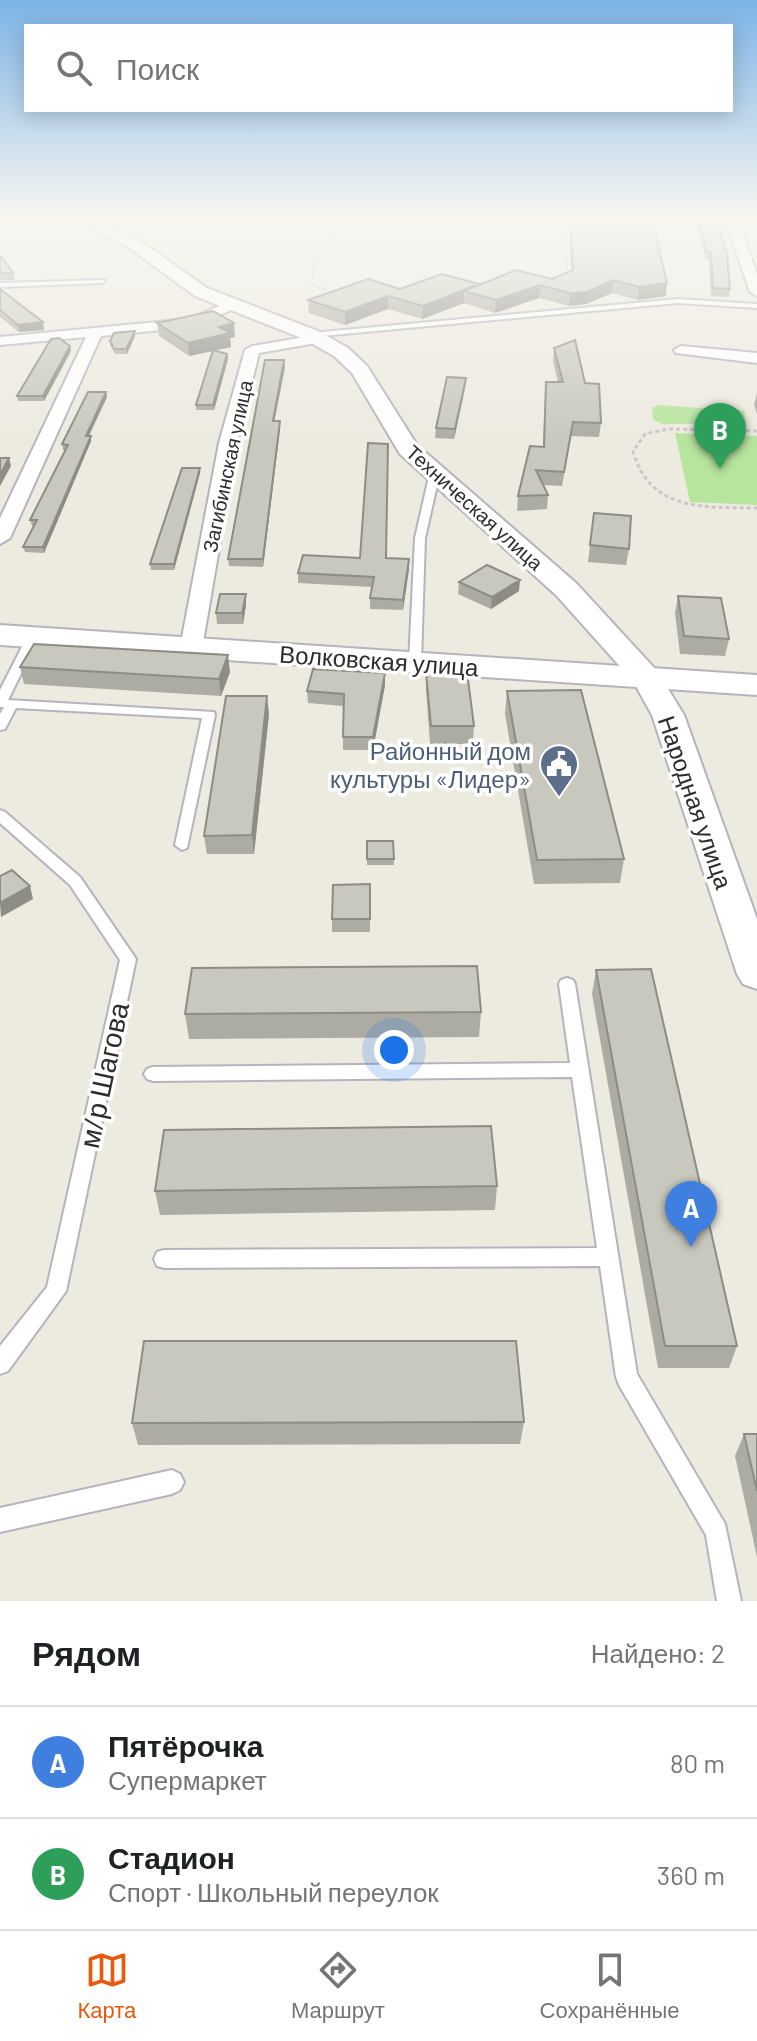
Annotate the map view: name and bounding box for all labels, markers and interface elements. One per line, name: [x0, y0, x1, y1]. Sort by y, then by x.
search box: [24, 24, 733, 112]
icon: search: [52, 46, 96, 90]
text: Поиск: [116, 50, 199, 86]
street label: Загибинская улица: [197, 377, 257, 554]
pin: B: [694, 403, 746, 469]
street label: Техническая улица: [402, 439, 549, 575]
street label: Волковская улица: [278, 639, 480, 681]
street label: Народная улица: [653, 712, 739, 893]
place label: Районный дом культуры «Лидер»: [330, 736, 531, 793]
public building icon: Районный дом культуры «Лидер»: [538, 743, 580, 798]
street label: м/р Шагова: [71, 999, 135, 1151]
your location: [374, 1030, 414, 1070]
pin: A: [665, 1181, 717, 1247]
text: Рядом: [32, 1632, 141, 1673]
text: Найдено: 2: [591, 1637, 725, 1668]
text: Пятёрочка: [108, 1727, 263, 1763]
text: A: [49, 1747, 67, 1778]
text: 80 m: [670, 1747, 725, 1778]
text: Супермаркет: [108, 1764, 267, 1795]
text: Стадион: [108, 1839, 235, 1875]
text: B: [50, 1859, 66, 1890]
text: 360 m: [657, 1859, 725, 1890]
text: Спорт · Школьный переулок: [108, 1876, 439, 1907]
tab: Карта: [77, 1948, 136, 2024]
tab: Маршрут: [291, 1948, 385, 2024]
tab: Сохранённые: [540, 1948, 680, 2024]

